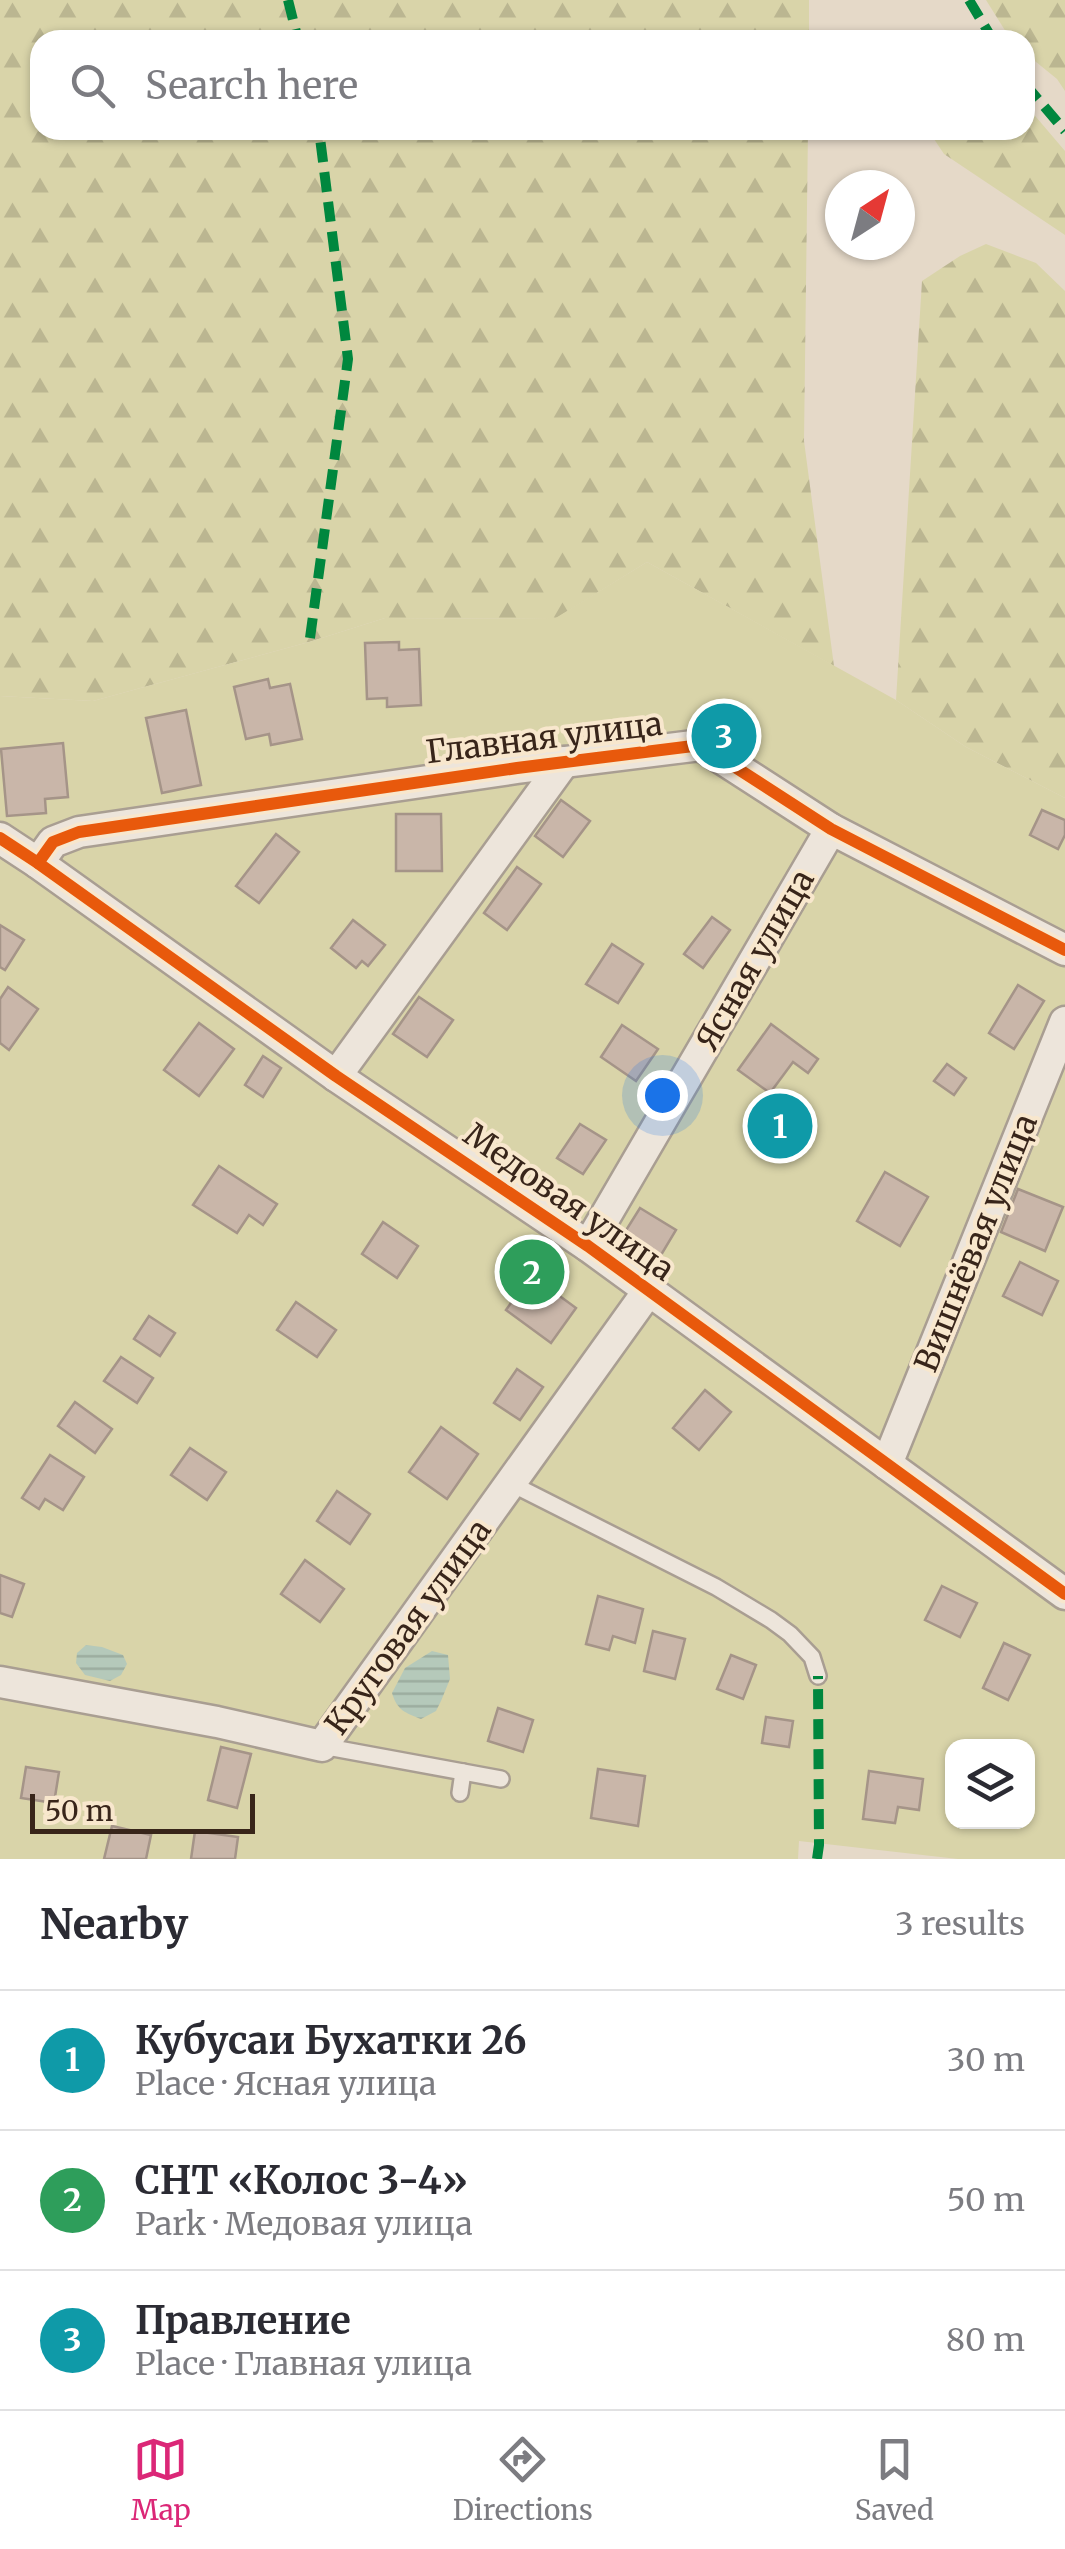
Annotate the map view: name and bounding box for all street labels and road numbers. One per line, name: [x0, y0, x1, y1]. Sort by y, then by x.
street label: Главная улица: [423, 704, 665, 772]
street label: Ясная улица: [687, 862, 823, 1058]
street label: Вишнёвая улица: [906, 1108, 1046, 1378]
street label: Медовая улица: [456, 1115, 682, 1289]
street label: Круговая улица: [316, 1512, 500, 1742]

